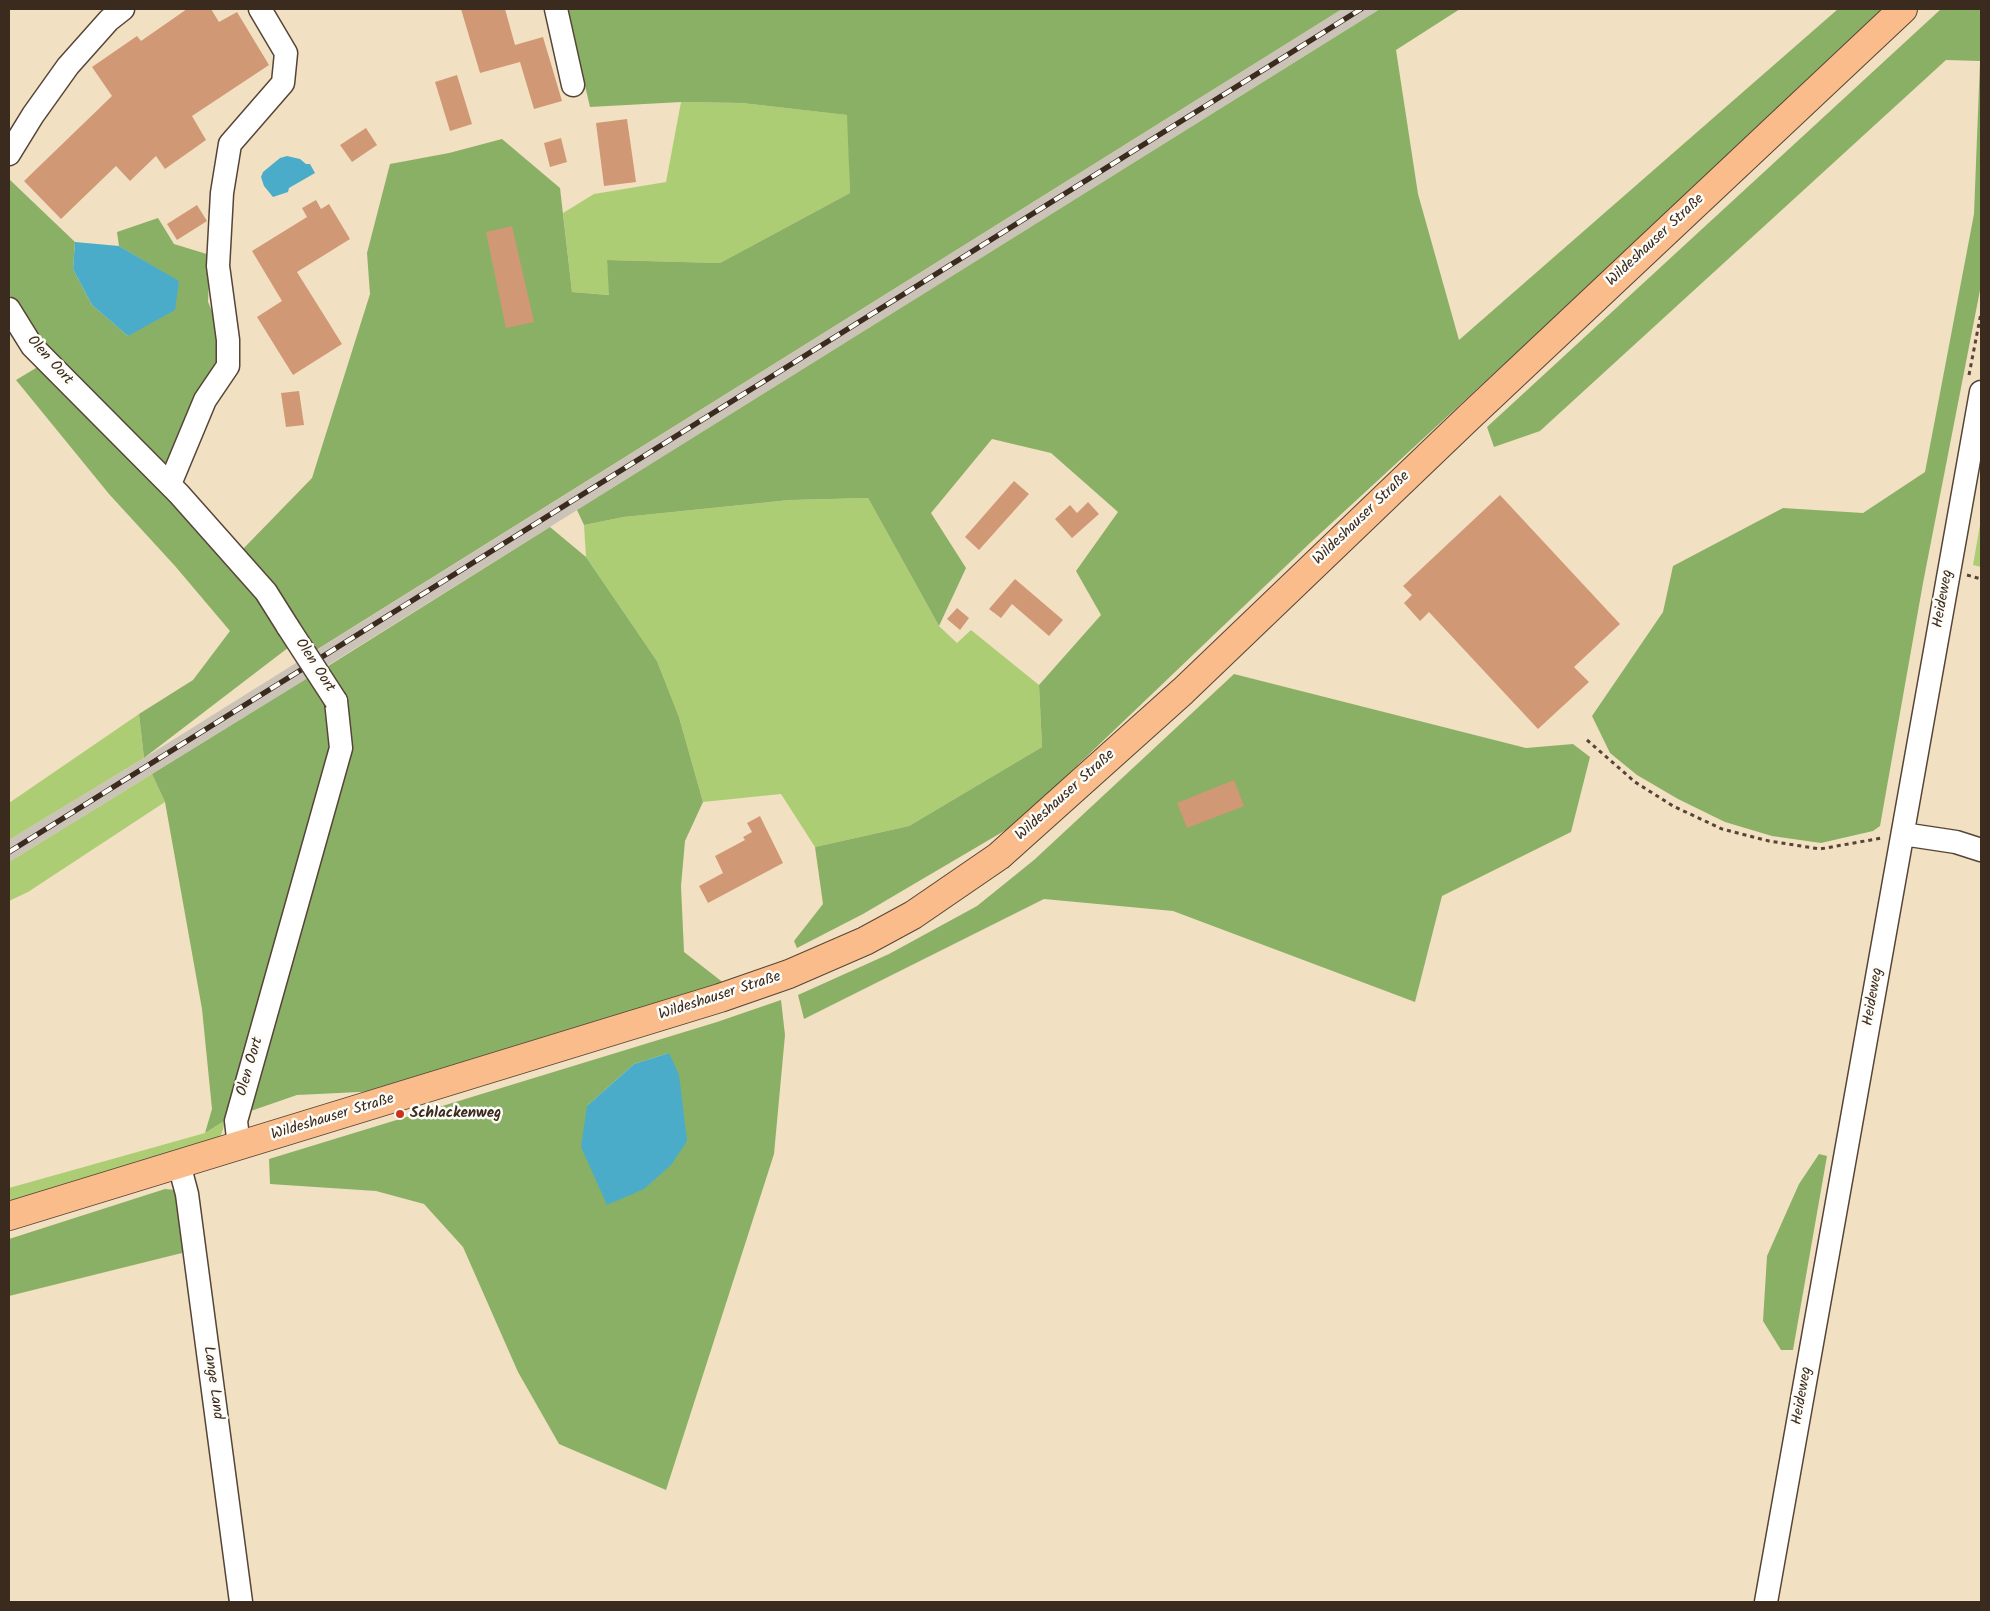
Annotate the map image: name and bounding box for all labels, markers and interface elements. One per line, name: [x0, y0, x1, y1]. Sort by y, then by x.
street label: Wildeshauser Straße: [1603, 191, 1709, 291]
street label: Olen Oort: [22, 333, 76, 389]
street label: Wildeshauser Straße: [1310, 468, 1414, 570]
street label: Heideweg: [1930, 569, 1958, 629]
street label: Olen Oort: [290, 636, 338, 696]
street label: Wildeshauser Straße: [1013, 747, 1119, 845]
street label: Heideweg: [1860, 967, 1888, 1027]
street label: Wildeshauser Straße: [657, 969, 783, 1025]
street label: Olen Oort: [234, 1035, 268, 1099]
street label: Wildeshauser Straße: [269, 1091, 397, 1145]
place label: Schlackenweg: [410, 1105, 501, 1123]
marker: Schlackenweg: [394, 1108, 406, 1120]
street label: Lange Land: [198, 1345, 226, 1421]
street label: Heideweg: [1789, 1366, 1817, 1426]

